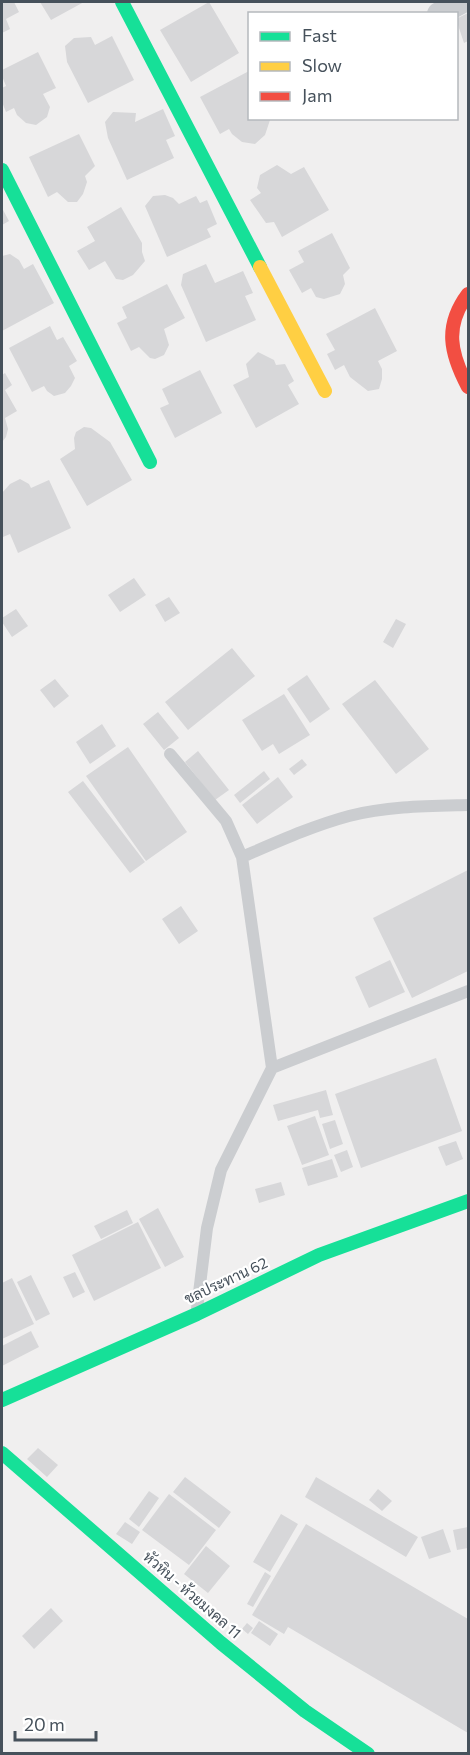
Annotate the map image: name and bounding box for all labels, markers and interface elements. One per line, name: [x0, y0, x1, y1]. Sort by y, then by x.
legend: [248, 12, 458, 120]
text: Fast: [302, 24, 337, 46]
text: Slow: [302, 54, 342, 76]
text: Jam: [302, 84, 332, 106]
street label: ชลประทาน 62: [181, 1253, 270, 1307]
street label: หัวหิน - ห้วยมงคล 11: [140, 1547, 245, 1642]
scale bar: [15, 1704, 96, 1742]
text: 20 m: [24, 1713, 65, 1735]

